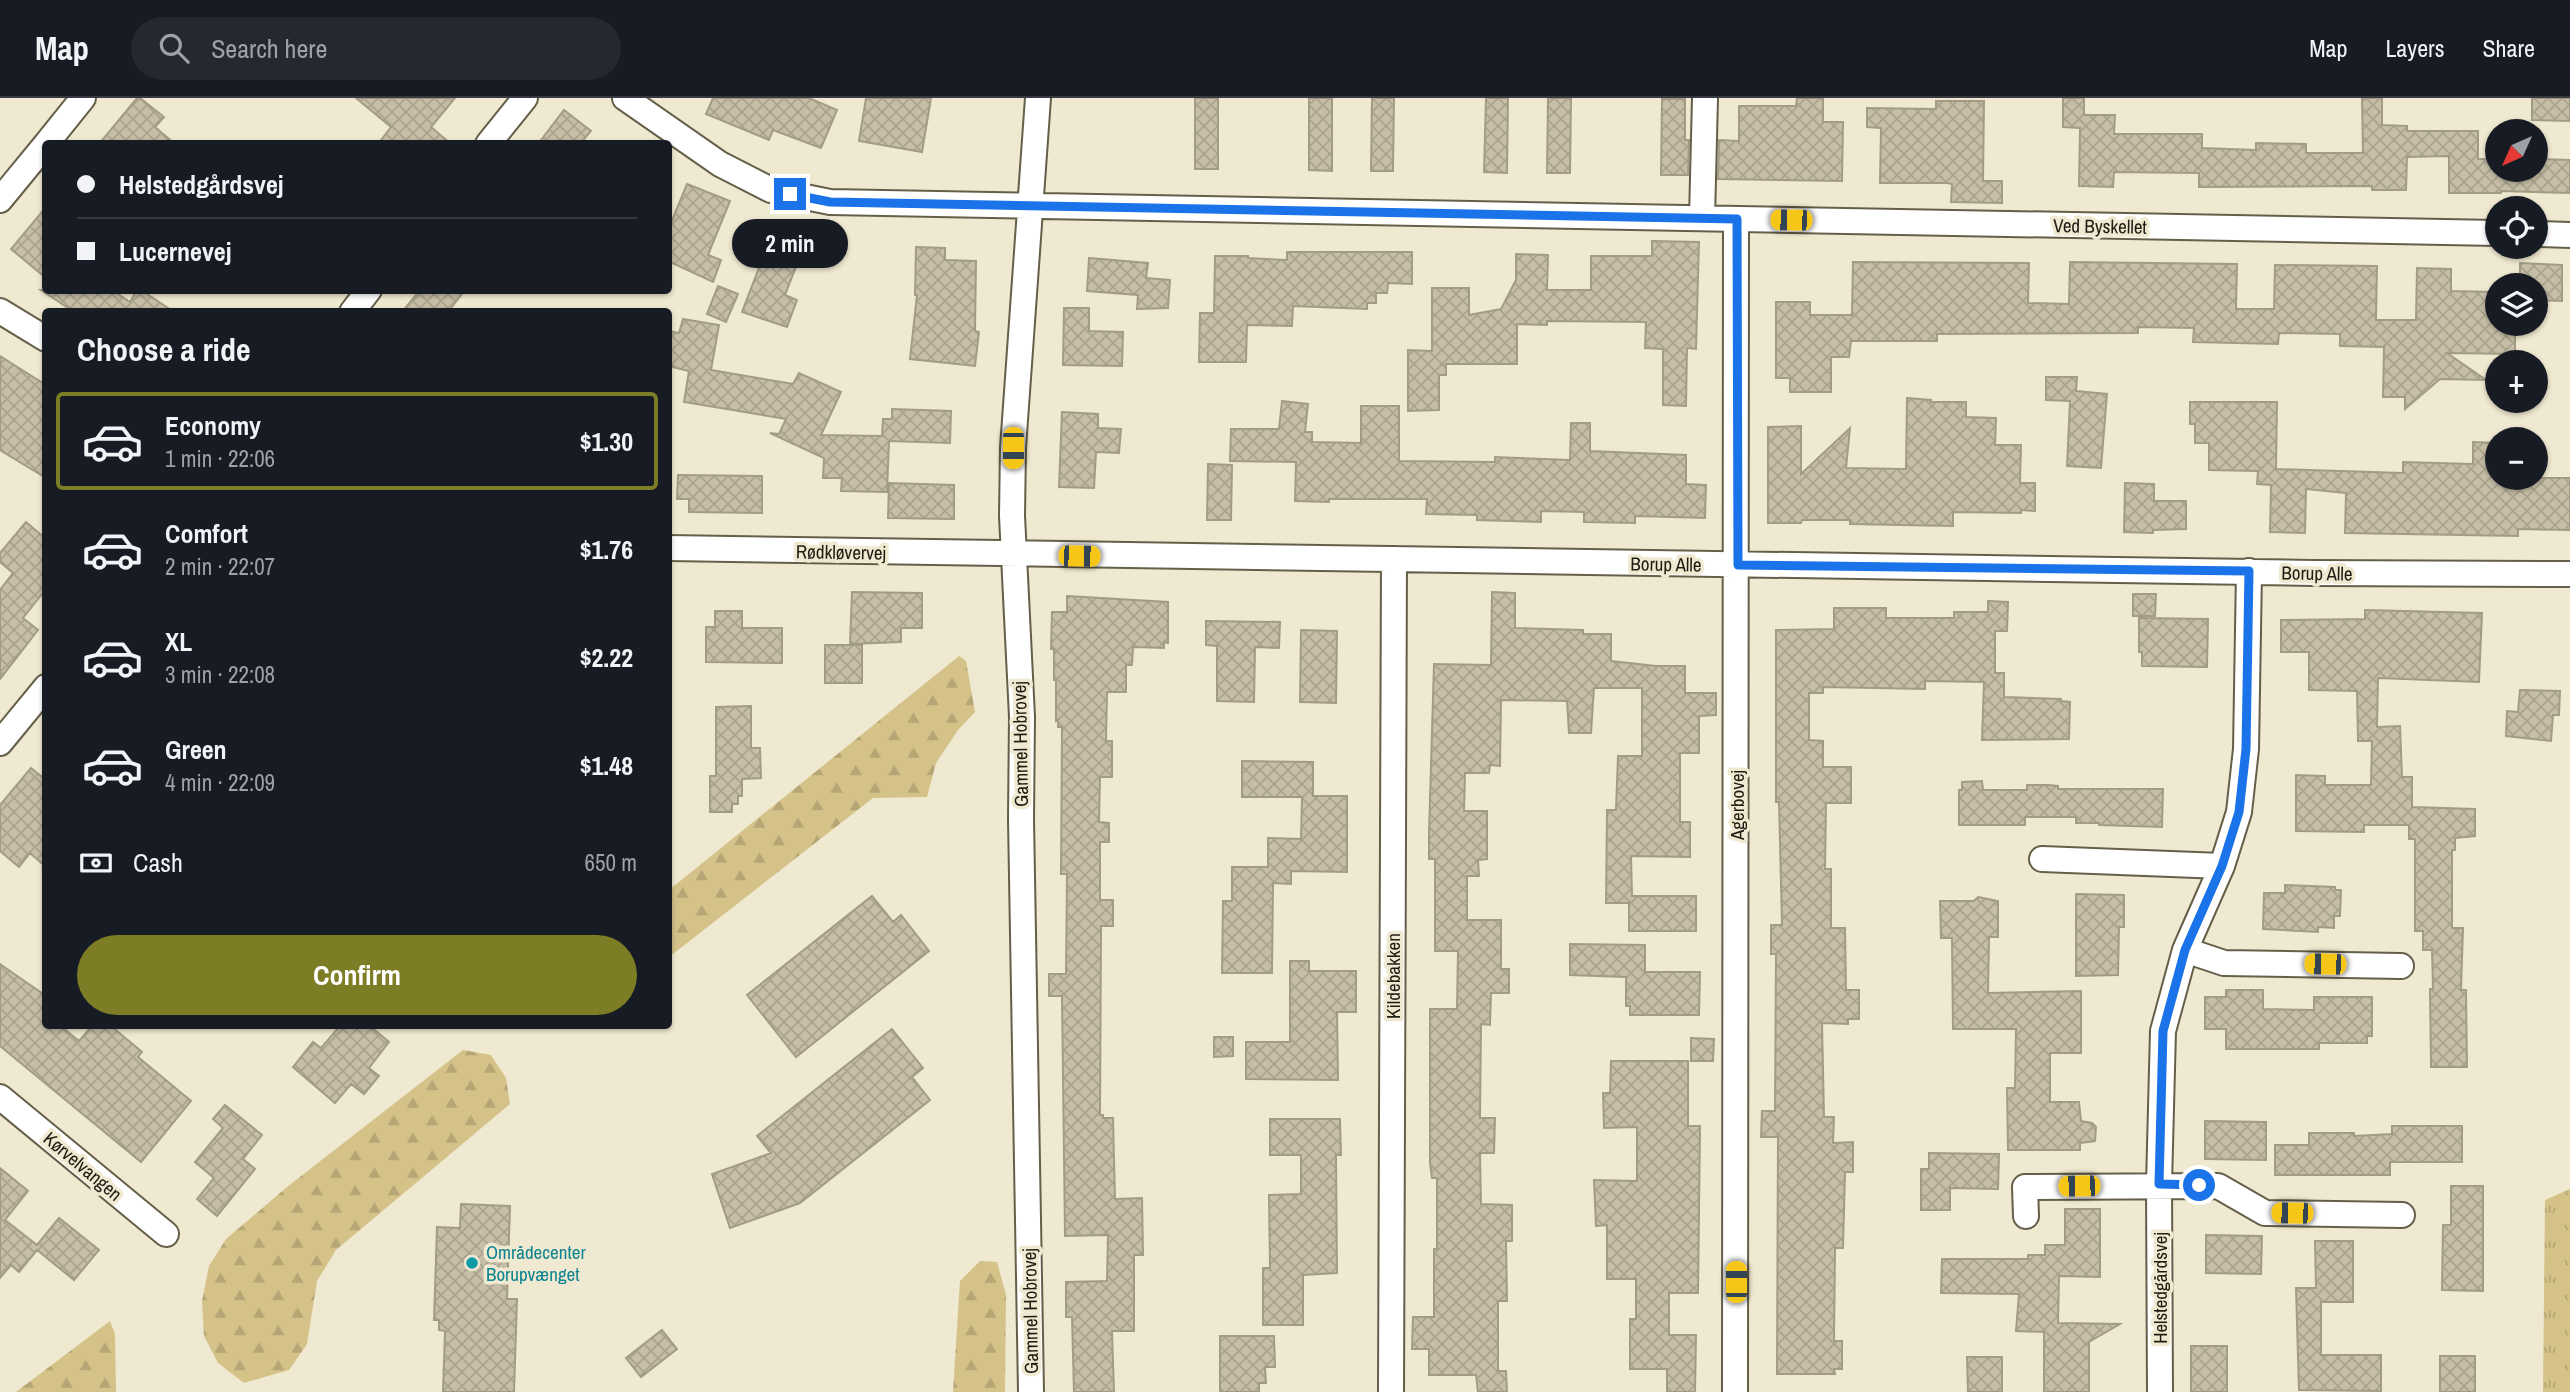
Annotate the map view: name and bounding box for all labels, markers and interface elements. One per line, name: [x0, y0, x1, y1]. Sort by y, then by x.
search box: [131, 17, 621, 80]
text: Map: [35, 26, 89, 70]
icon: search: [155, 29, 193, 67]
text: Search here: [211, 31, 327, 66]
text: Map: [2309, 32, 2347, 64]
text: Layers: [2385, 32, 2444, 64]
text: Share: [2482, 32, 2535, 64]
north arrow: [2485, 119, 2548, 182]
map controls: [2485, 119, 2548, 490]
text: Helstedgårdsvej: [119, 167, 284, 202]
route end: [774, 178, 806, 210]
button: locate: [2485, 196, 2548, 259]
car: [1770, 209, 1813, 231]
street label: Ved Byskellet: [2053, 212, 2148, 240]
callout: 2 min: [732, 218, 848, 268]
text: 2 min: [765, 228, 815, 259]
text: Lucernevej: [119, 234, 232, 269]
button: layers: [2485, 273, 2548, 336]
text: Choose a ride: [77, 328, 251, 371]
button: +: [2485, 350, 2548, 413]
text: Economy: [165, 408, 261, 443]
icon: car: [81, 410, 144, 473]
text: $1.30: [580, 424, 633, 459]
car: [1003, 427, 1024, 469]
button: −: [2485, 427, 2548, 490]
text: 1 min · 22:06: [165, 443, 275, 474]
text: Comfort: [165, 516, 248, 551]
icon: car: [81, 518, 144, 581]
text: $1.76: [580, 532, 633, 567]
street label: Rødkløvervej: [796, 538, 886, 566]
car: [1058, 545, 1101, 567]
street label: Borup Alle: [1630, 550, 1702, 578]
text: 2 min · 22:07: [165, 551, 275, 582]
street label: Borup Alle: [2281, 559, 2353, 587]
text: XL: [165, 624, 192, 659]
icon: car: [81, 626, 144, 689]
text: $2.22: [580, 640, 633, 675]
text: 3 min · 22:08: [165, 659, 275, 690]
street label: Gammel Hobrovej: [1006, 681, 1034, 807]
text: Green: [165, 732, 227, 767]
icon: car: [81, 734, 144, 797]
text: $1.48: [580, 748, 633, 783]
text: 4 min · 22:09: [165, 767, 275, 798]
street label: Agerbovej: [1724, 770, 1750, 841]
icon: cash: [77, 844, 115, 882]
text: Cash: [133, 845, 183, 880]
text: 650 m: [585, 847, 637, 878]
street label: Kildebakken: [1380, 933, 1406, 1019]
button: Confirm: [77, 935, 637, 1015]
car: [2304, 953, 2347, 975]
street label: Kørvelvangen: [38, 1125, 128, 1207]
route start: [2183, 1169, 2215, 1201]
car: [2058, 1175, 2101, 1197]
car: [2271, 1202, 2314, 1224]
street label: Helstedgårdsvej: [2147, 1232, 2173, 1344]
place label: Områdecenter Borupvænget: [486, 1239, 586, 1287]
street label: Gammel Hobrovej: [1016, 1248, 1044, 1374]
marker: Områdecenter Borupvænget: [464, 1255, 480, 1271]
car: [1726, 1261, 1747, 1303]

